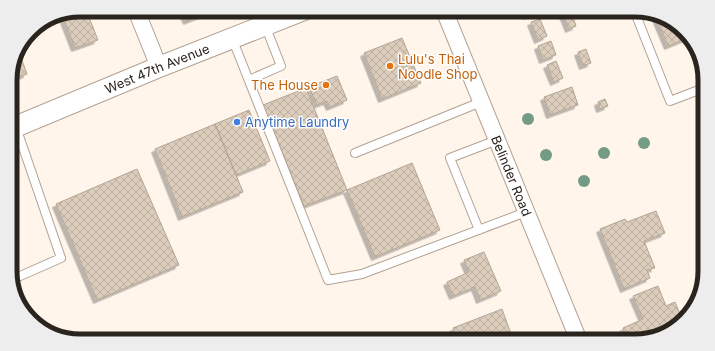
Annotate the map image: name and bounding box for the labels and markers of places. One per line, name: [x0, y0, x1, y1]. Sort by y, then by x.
place label: Lulu's Thai Noodle Shop: [398, 51, 478, 82]
marker: Lulu's Thai Noodle Shop: [385, 61, 395, 71]
place label: The House: [251, 77, 318, 93]
marker: The House: [321, 80, 331, 90]
place label: Anytime Laundry: [245, 114, 349, 130]
marker: Anytime Laundry: [232, 117, 242, 127]

